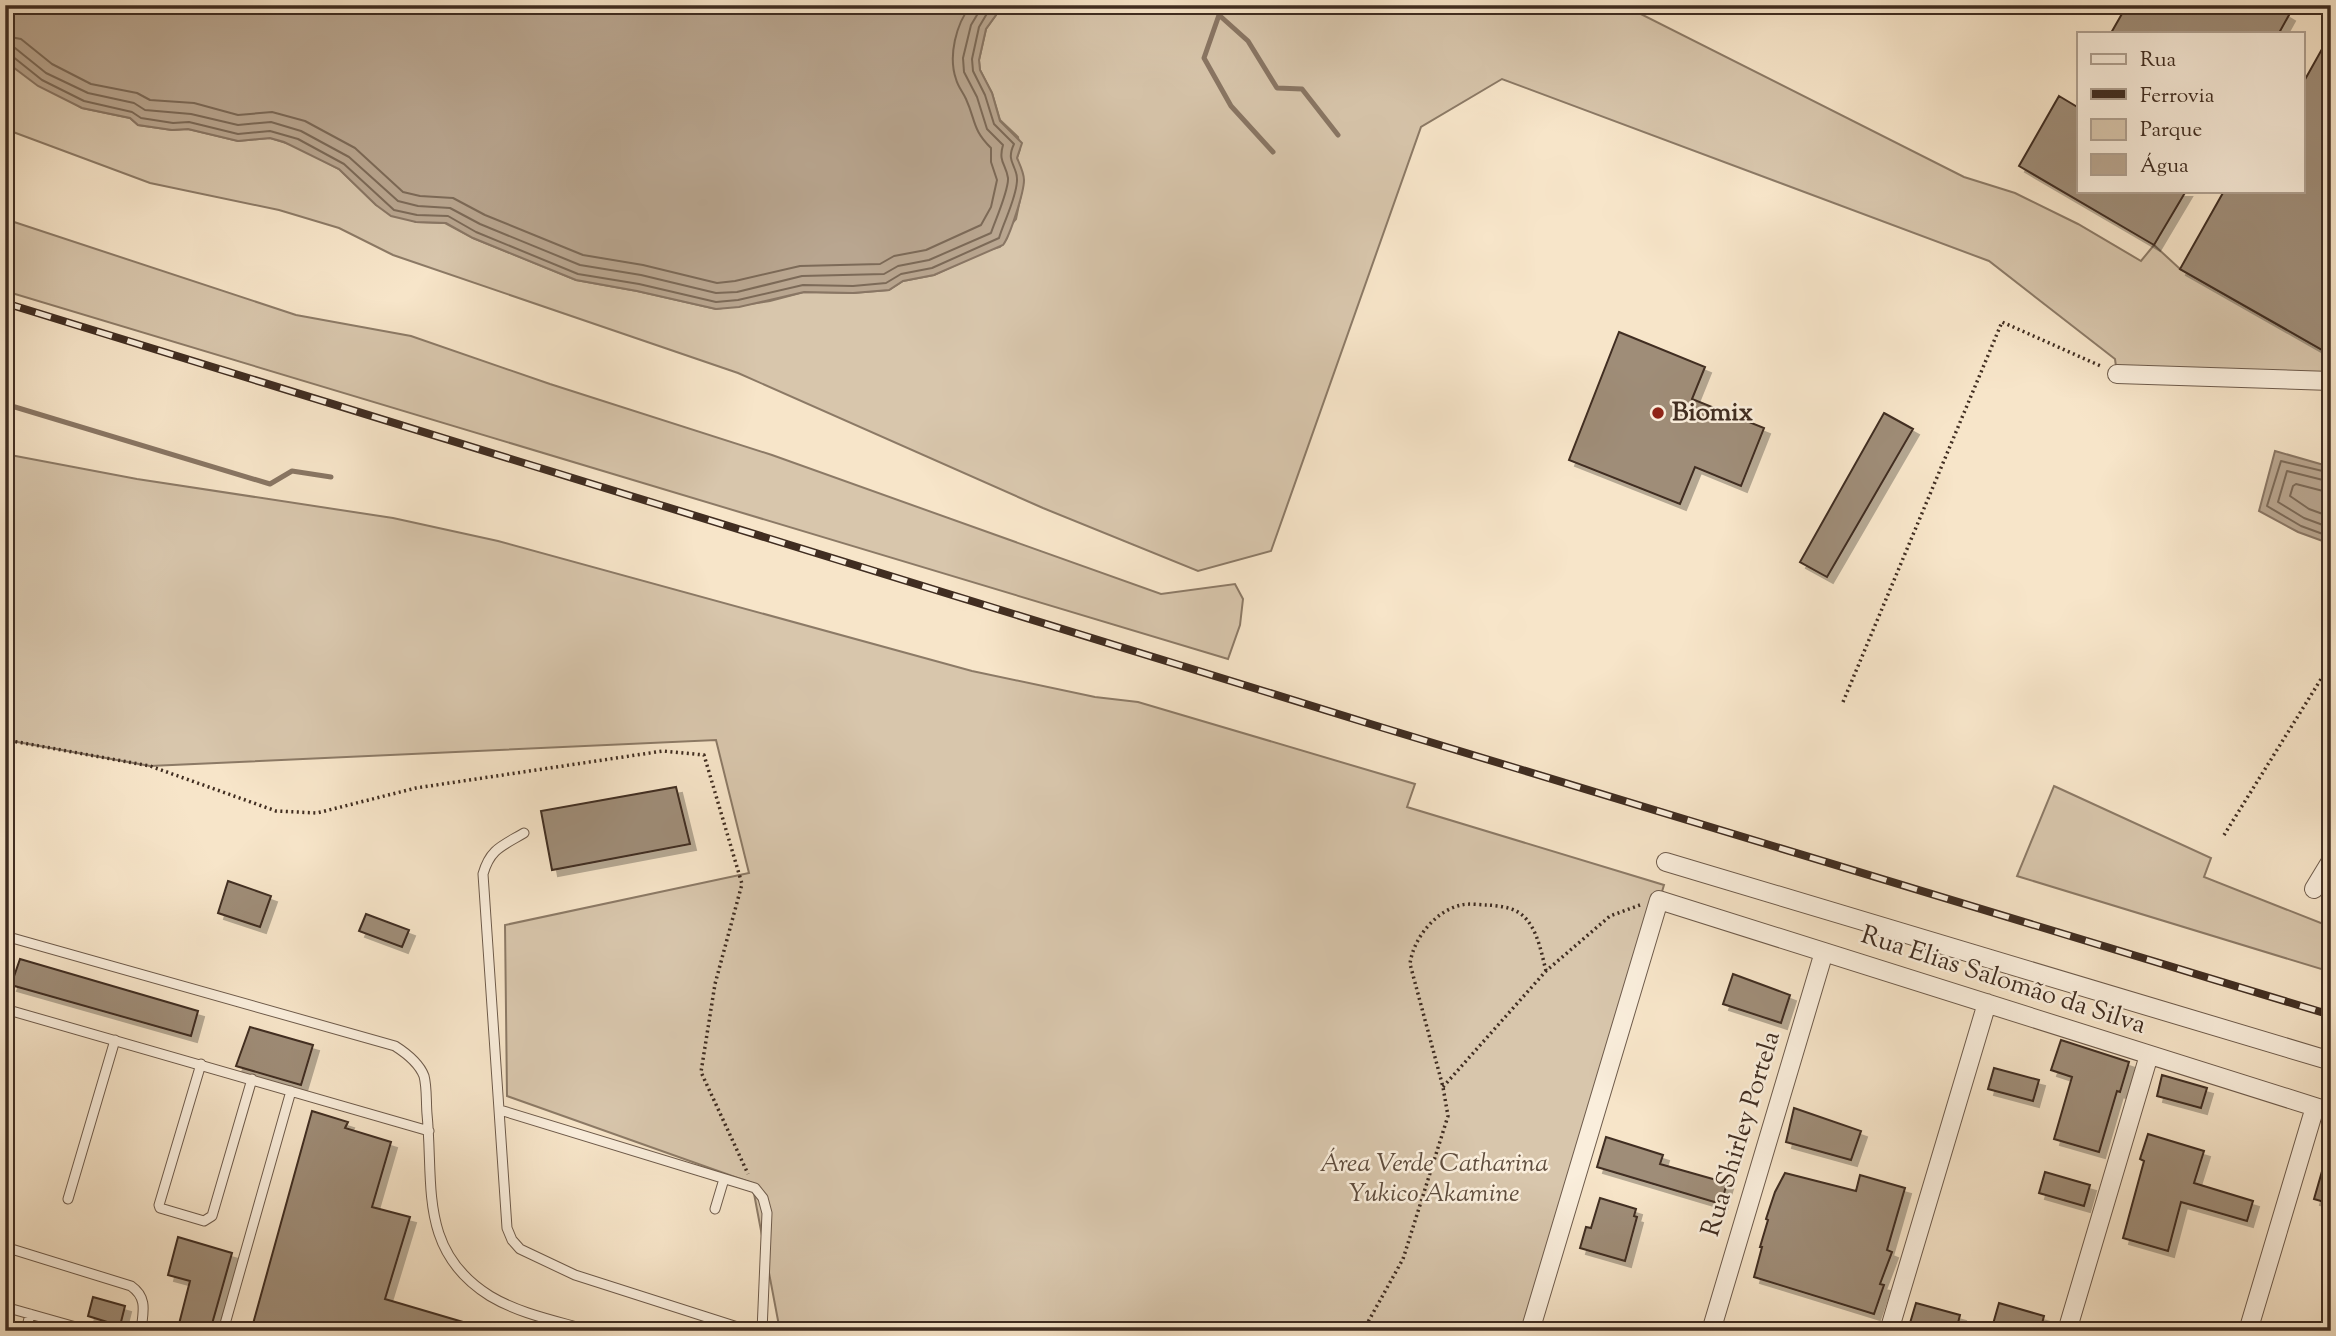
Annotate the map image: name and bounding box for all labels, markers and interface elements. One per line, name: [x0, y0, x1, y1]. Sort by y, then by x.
legend: [2077, 32, 2304, 192]
text: Rua: [2140, 46, 2177, 76]
text: Ferrovia: [2140, 82, 2215, 112]
text: Parque: [2140, 116, 2202, 146]
text: Água: [2140, 152, 2189, 182]
place label: Biomix: [1672, 395, 1753, 432]
marker: Biomix: [1650, 405, 1666, 421]
street label: Rua Elias Salomão da Silva: [1856, 917, 2150, 1045]
street label: Rua Shirley Portela: [1693, 1027, 1791, 1241]
park label: Área Verde Catharina Yukico Akamine: [1319, 1146, 1549, 1213]

